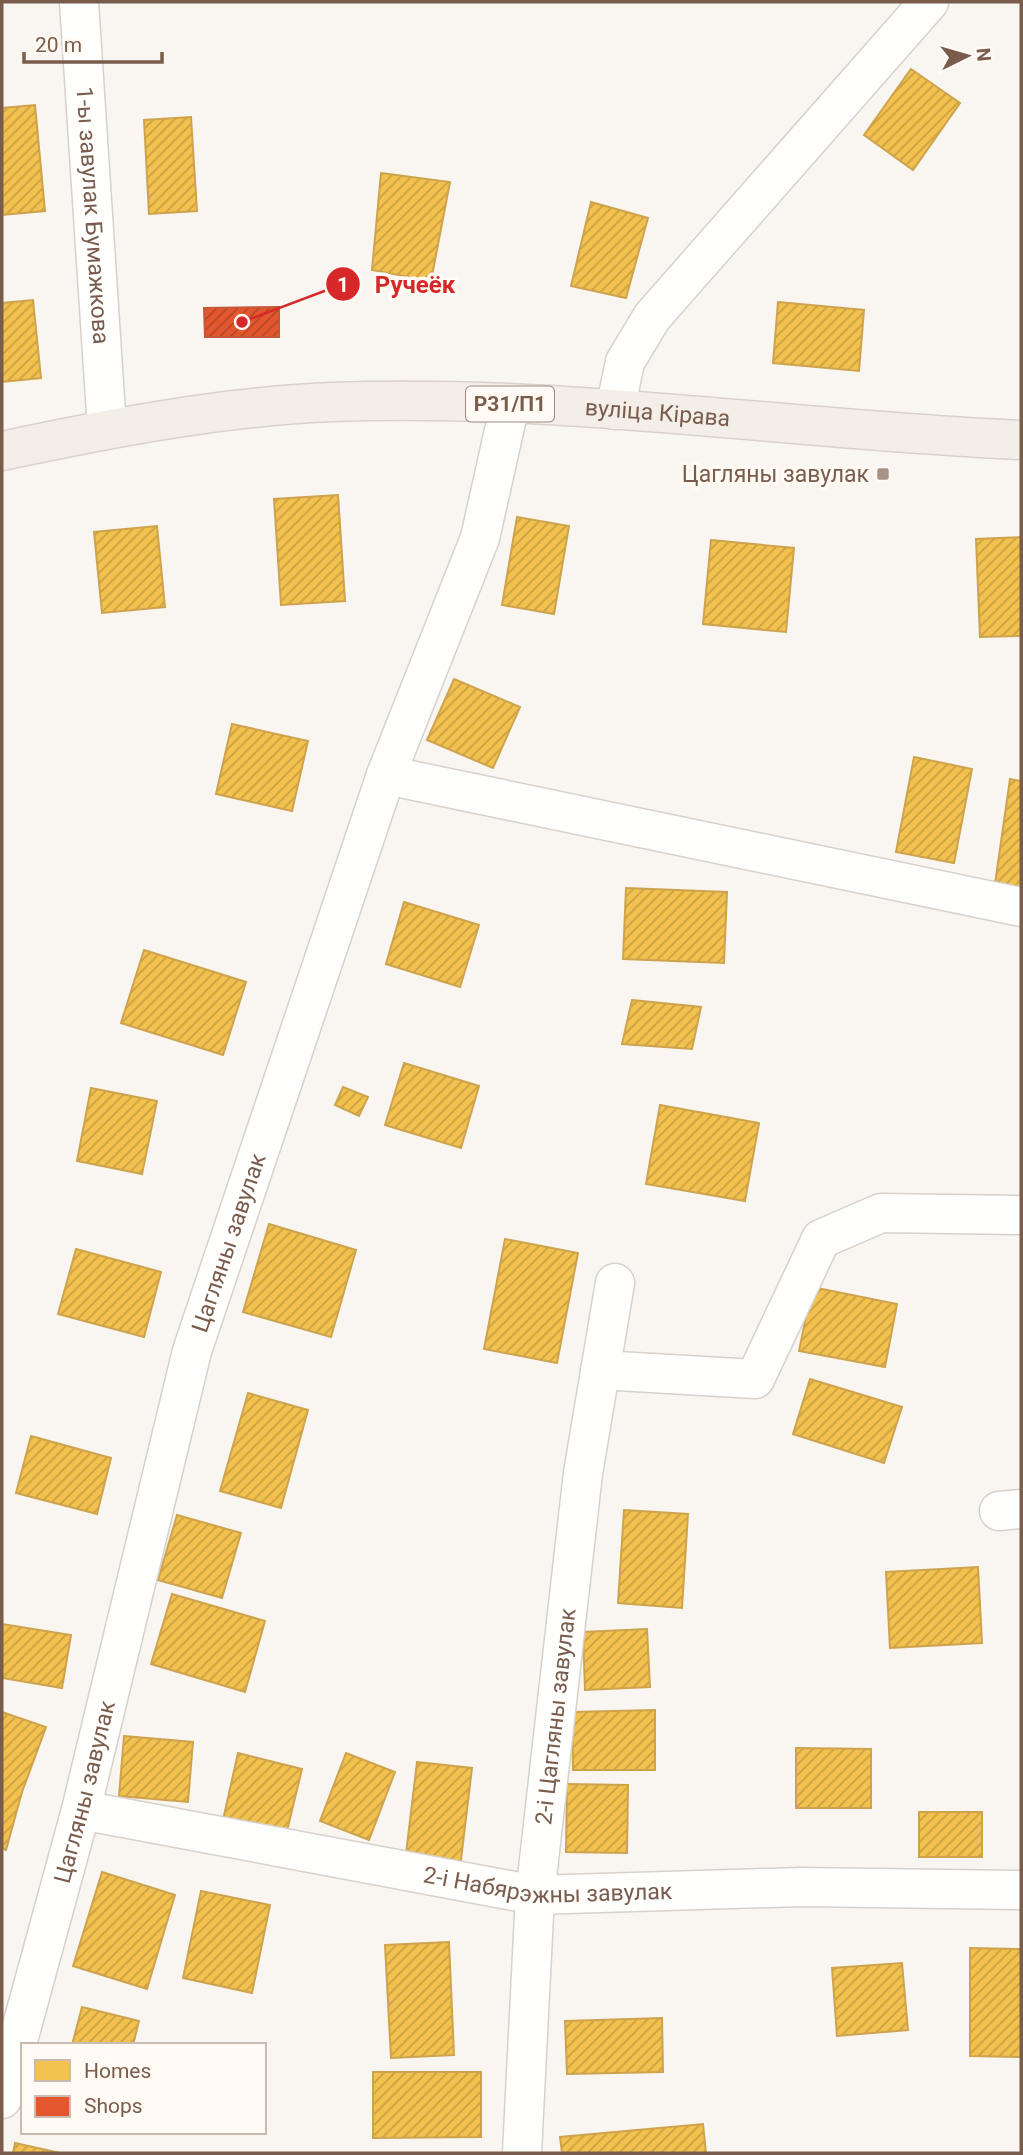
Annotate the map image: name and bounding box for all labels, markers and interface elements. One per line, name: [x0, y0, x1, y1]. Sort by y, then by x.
scale bar: [24, 21, 163, 65]
north arrow: [932, 21, 1002, 91]
text: 20 m: [35, 33, 82, 57]
text: N: [971, 47, 995, 62]
street label: 1-ы завулак Бумажкова: [71, 86, 114, 345]
callout: Ручеёк: [326, 262, 469, 307]
text: Ручеёк: [375, 271, 456, 299]
text: 1: [337, 273, 349, 297]
road number: Р31/П1: [466, 386, 554, 422]
street label: вуліца Кірава: [584, 394, 731, 432]
place label: Цагляны завулак: [682, 461, 870, 488]
marker: Цагляны завулак: [875, 466, 891, 482]
street label: Цагляны завулак: [186, 1149, 272, 1336]
street label: 2-і Цагляны завулак: [530, 1606, 582, 1826]
street label: Цагляны завулак: [49, 1698, 121, 1886]
street label: 2-і Набярэжны завулак: [421, 1861, 673, 1909]
legend: [21, 2043, 266, 2134]
text: Homes: [84, 2059, 151, 2083]
text: Shops: [84, 2094, 143, 2118]

